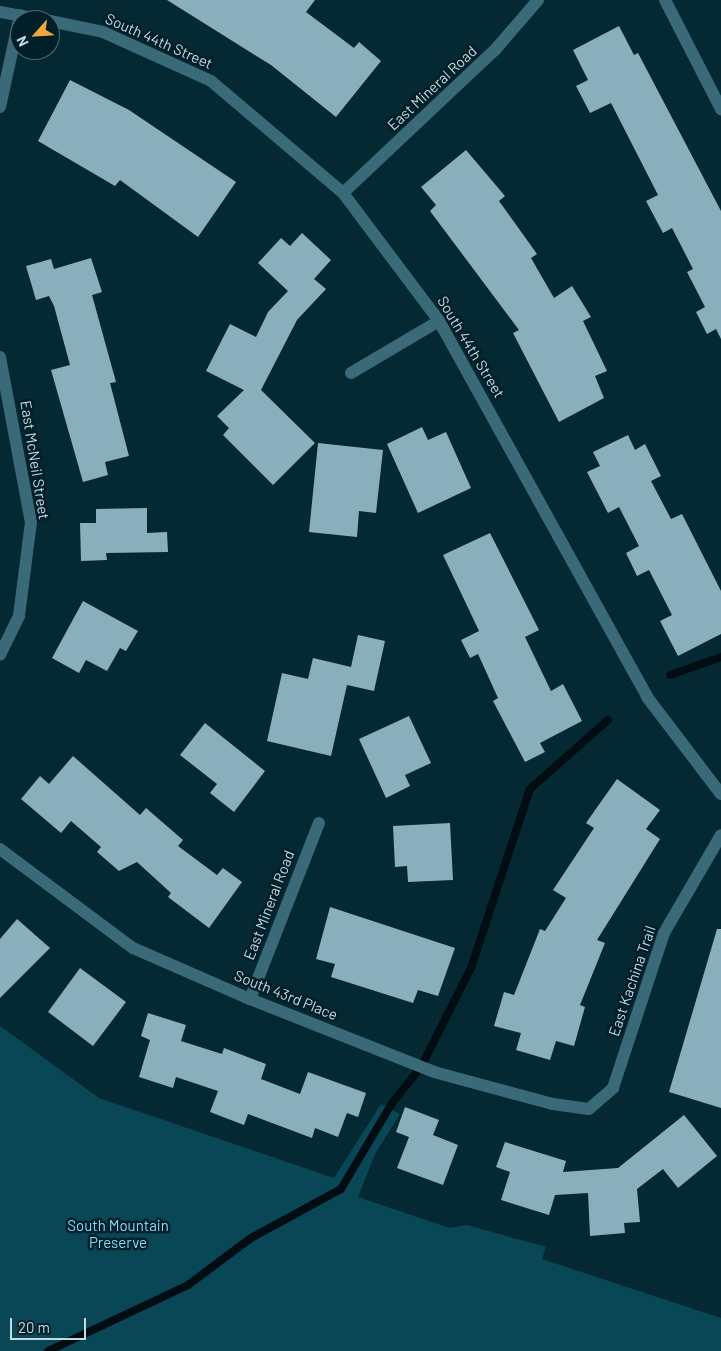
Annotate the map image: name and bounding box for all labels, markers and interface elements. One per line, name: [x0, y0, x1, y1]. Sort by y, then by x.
street label: South 44th Street: [103, 9, 215, 73]
north arrow: [10, 10, 60, 60]
text: N: [12, 33, 32, 49]
street label: East Mineral Road: [384, 42, 480, 134]
street label: South 44th Street: [434, 293, 508, 401]
street label: East McNeil Street: [17, 399, 53, 521]
street label: East Mineral Road: [240, 848, 298, 962]
street label: East Kachina Trail: [605, 923, 659, 1039]
street label: South 43rd Place: [232, 966, 340, 1024]
park label: South Mountain Preserve: [67, 1216, 169, 1251]
scale bar: [12, 1308, 89, 1340]
text: 20 m: [18, 1318, 50, 1336]

